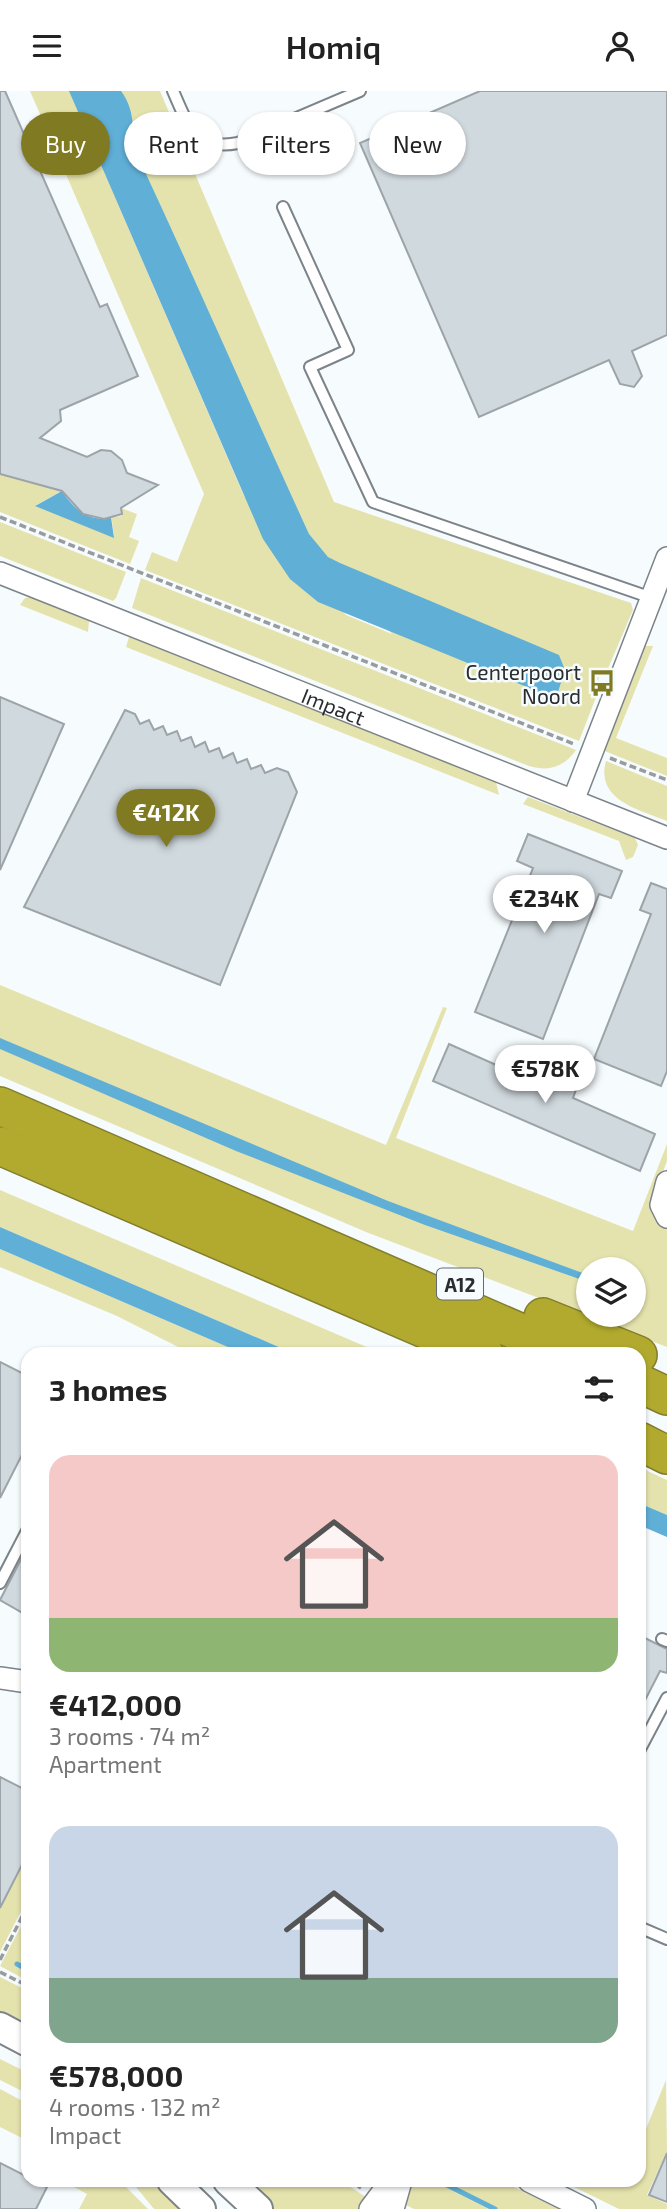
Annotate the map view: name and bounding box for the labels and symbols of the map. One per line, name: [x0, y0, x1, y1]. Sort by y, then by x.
place label: Centerpoort Noord: [465, 659, 581, 708]
bus stop icon: Centerpoort Noord: [587, 668, 617, 698]
street label: Impact: [298, 682, 369, 729]
pin: €412K: [117, 789, 215, 849]
pin: €234K: [495, 875, 593, 935]
pin: €578K: [496, 1045, 594, 1105]
road number: A12: [437, 1268, 483, 1299]

